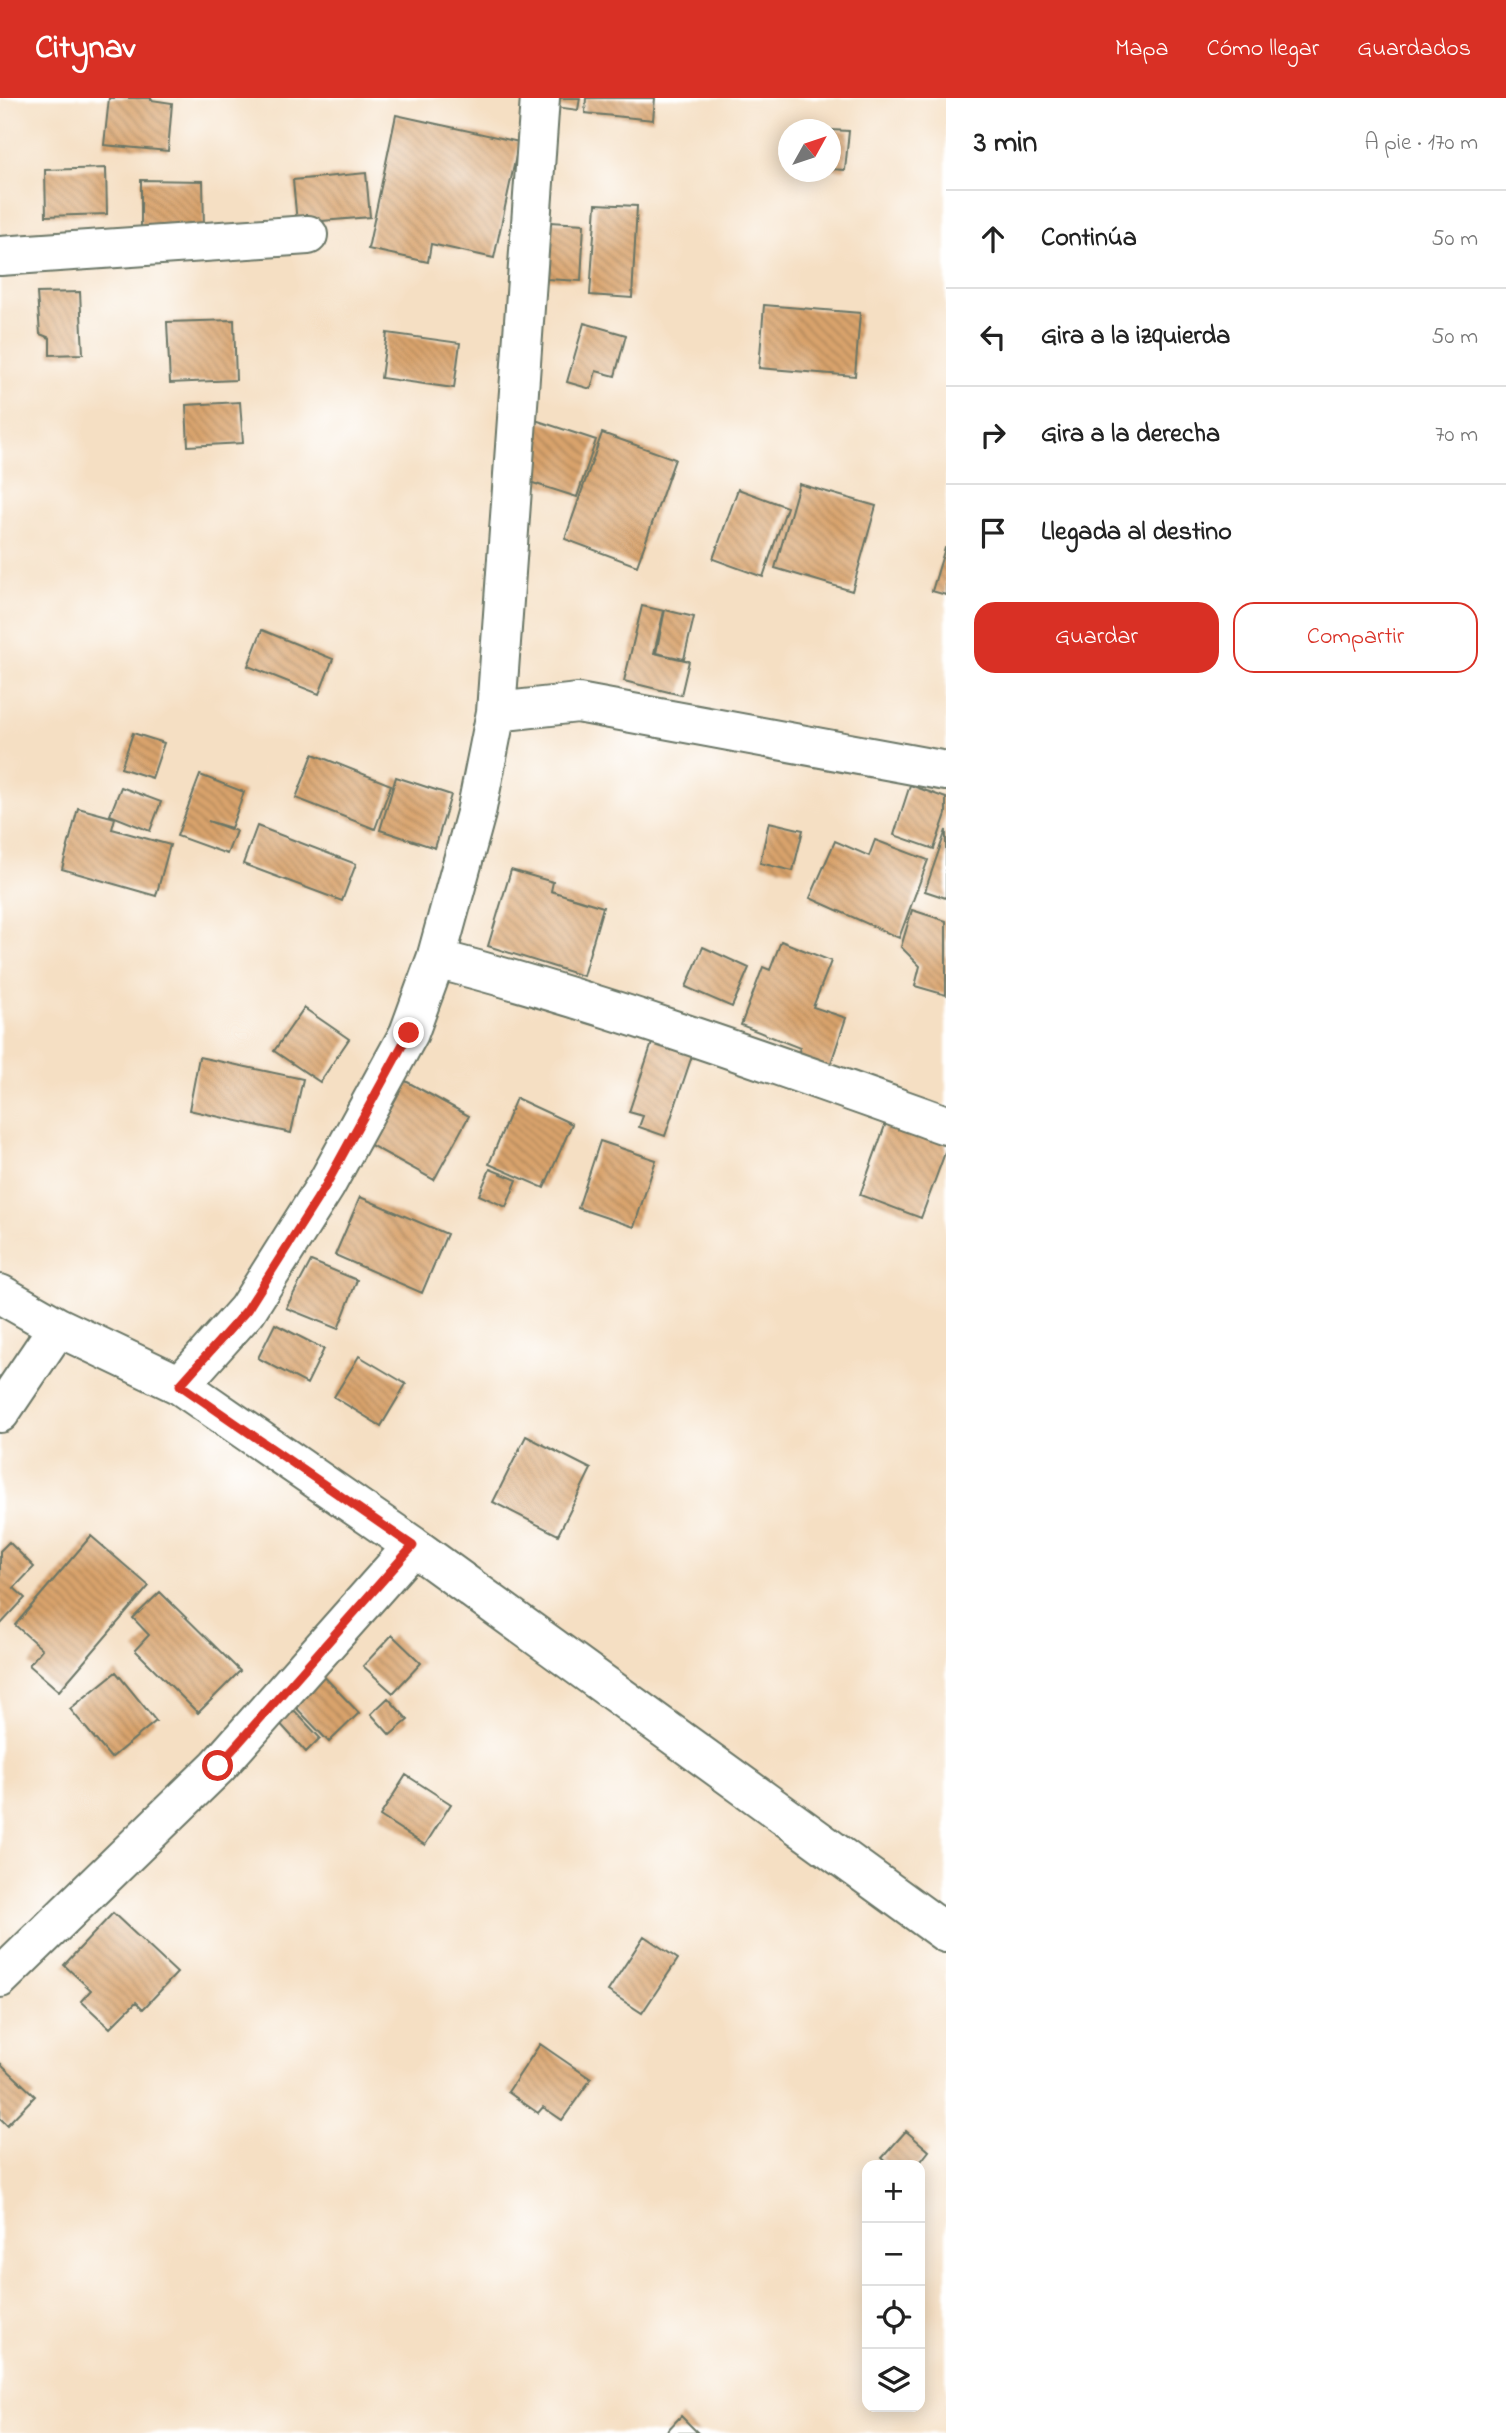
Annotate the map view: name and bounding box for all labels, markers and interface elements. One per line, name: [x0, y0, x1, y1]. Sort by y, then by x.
text: Citynav: [35, 25, 135, 73]
text: Mapa: [1115, 32, 1168, 67]
text: Cómo llegar: [1206, 32, 1319, 67]
text: Guardados: [1357, 32, 1471, 67]
north arrow: [778, 119, 841, 182]
text: 3 min: [974, 122, 1037, 166]
text: A pie · 170 m: [1364, 127, 1478, 160]
icon: ahead: [974, 220, 1012, 258]
text: Continúa: [1041, 220, 1137, 258]
text: 50 m: [1431, 223, 1478, 256]
icon: left: [974, 318, 1012, 356]
text: Gira a la izquierda: [1041, 318, 1230, 356]
text: 50 m: [1431, 321, 1478, 354]
icon: right: [974, 416, 1012, 454]
text: Gira a la derecha: [1041, 416, 1220, 454]
text: 70 m: [1435, 419, 1478, 452]
icon: arrive: [974, 514, 1012, 552]
text: Llegada al destino: [1041, 514, 1232, 552]
button: Guardar: [974, 602, 1219, 673]
button: Compartir: [1233, 602, 1478, 673]
route end: [393, 1017, 424, 1048]
route start: [202, 1750, 233, 1781]
map controls: [862, 2160, 925, 2412]
button: +: [862, 2160, 925, 2223]
button: −: [862, 2223, 925, 2286]
button: locate: [862, 2286, 925, 2349]
button: layers: [862, 2349, 925, 2412]

